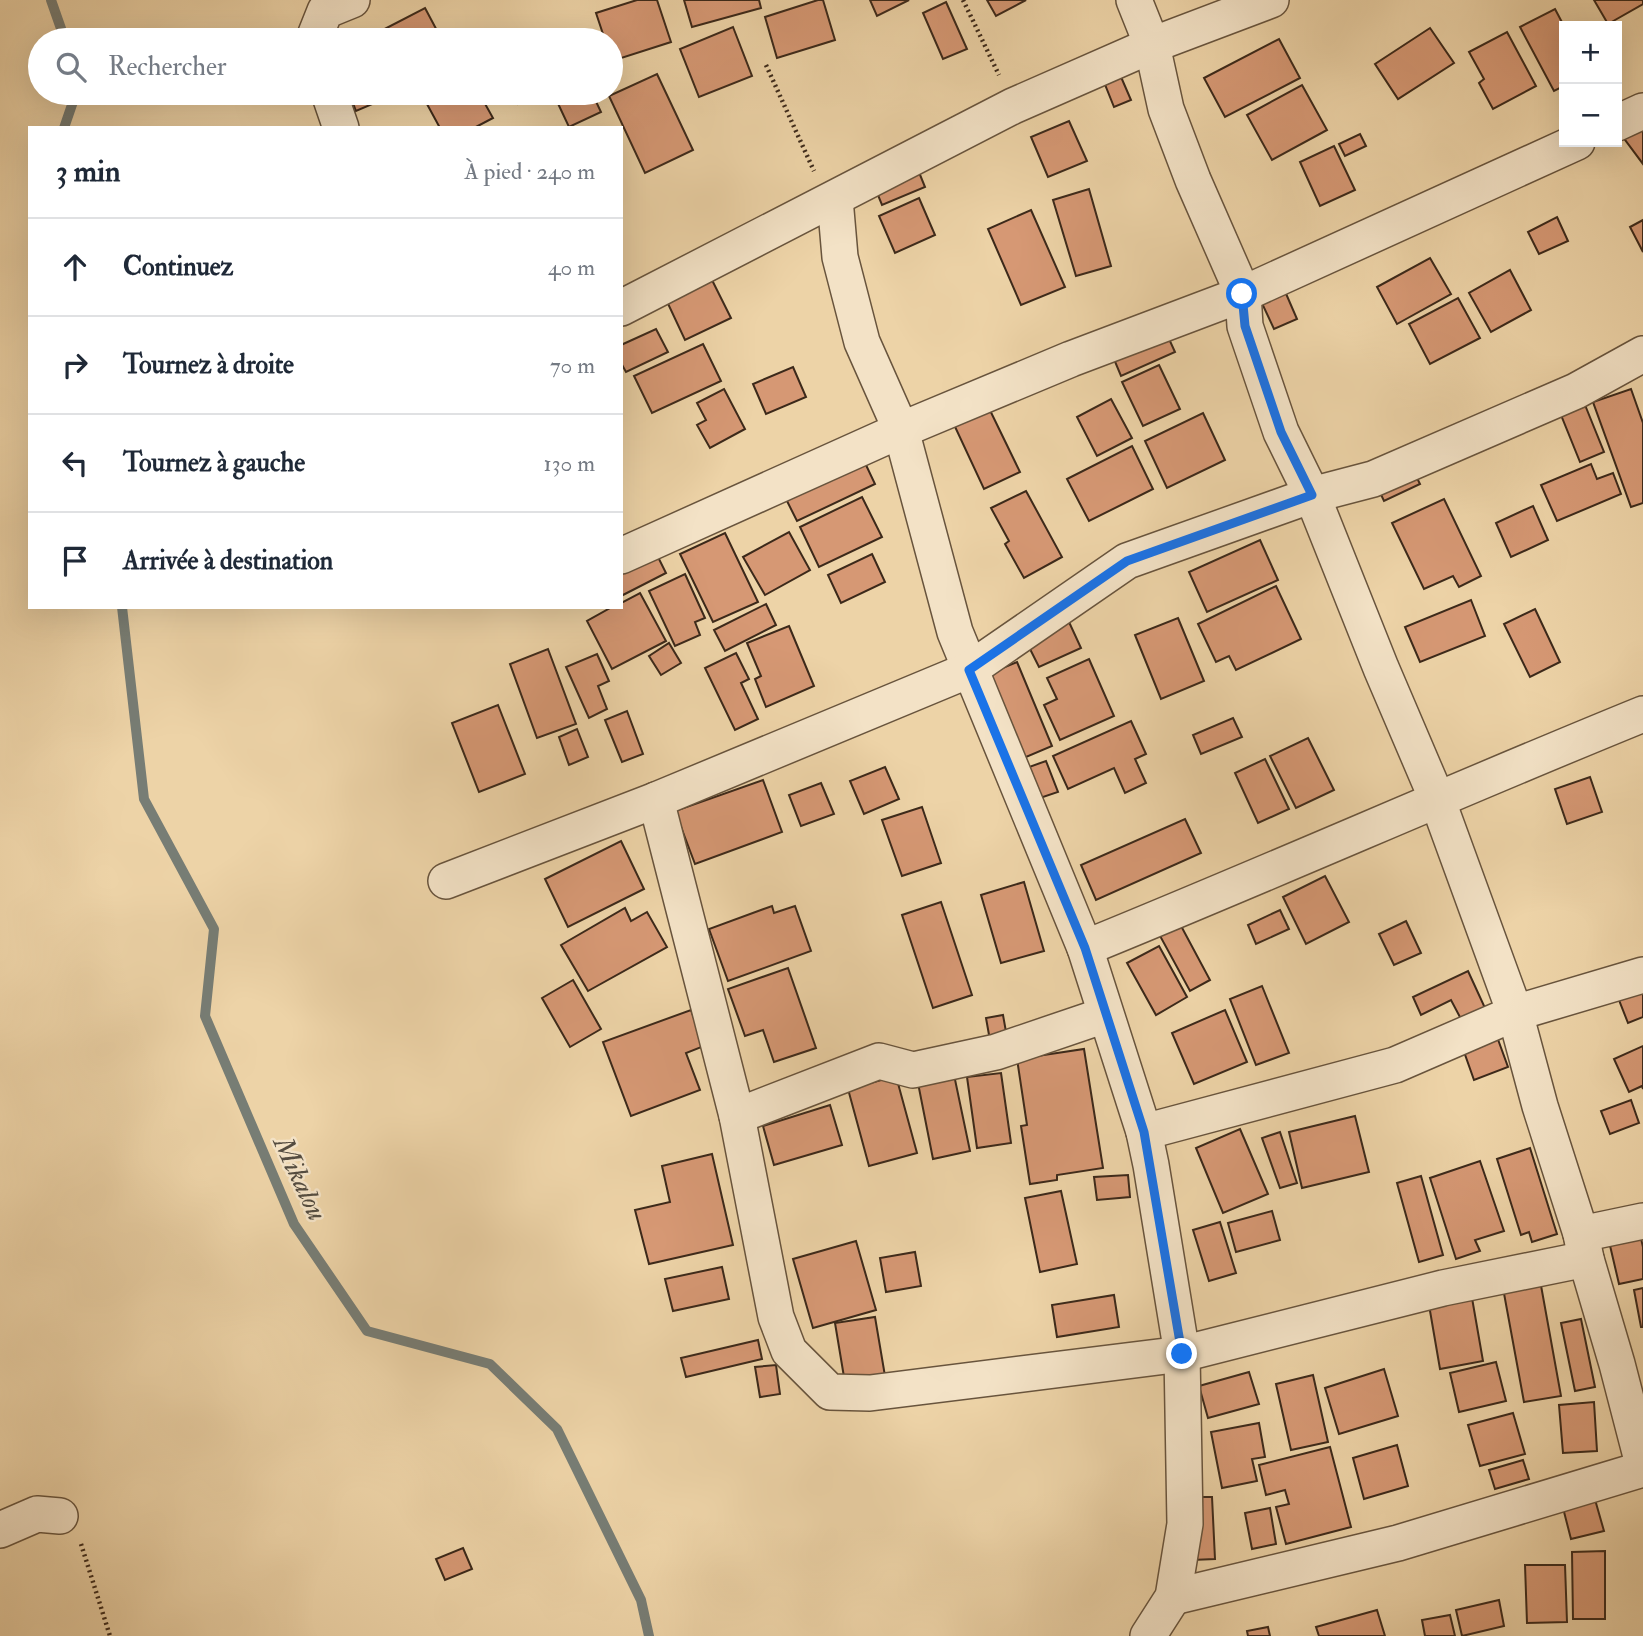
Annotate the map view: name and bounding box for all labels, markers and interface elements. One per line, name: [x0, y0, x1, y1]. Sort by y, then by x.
map controls: [1559, 21, 1622, 147]
button: +: [1559, 21, 1622, 84]
search box: [28, 28, 623, 105]
icon: search: [52, 48, 90, 86]
text: Rechercher: [108, 51, 227, 83]
button: −: [1559, 84, 1622, 147]
text: 3 min: [56, 153, 121, 190]
text: À pied · 240 m: [464, 157, 595, 186]
icon: ahead: [56, 248, 94, 286]
text: Continuez: [123, 251, 233, 283]
text: 40 m: [548, 253, 595, 282]
route start: [1226, 278, 1257, 309]
icon: right: [56, 346, 94, 384]
text: Tournez à droite: [123, 349, 294, 381]
text: 70 m: [550, 351, 595, 380]
icon: left: [56, 444, 94, 482]
text: Tournez à gauche: [123, 447, 305, 479]
text: 130 m: [543, 449, 595, 478]
icon: arrive: [56, 542, 94, 580]
text: Arrivée à destination: [123, 545, 333, 577]
water label: Mikalou: [264, 1129, 334, 1226]
route end: [1166, 1338, 1197, 1369]

